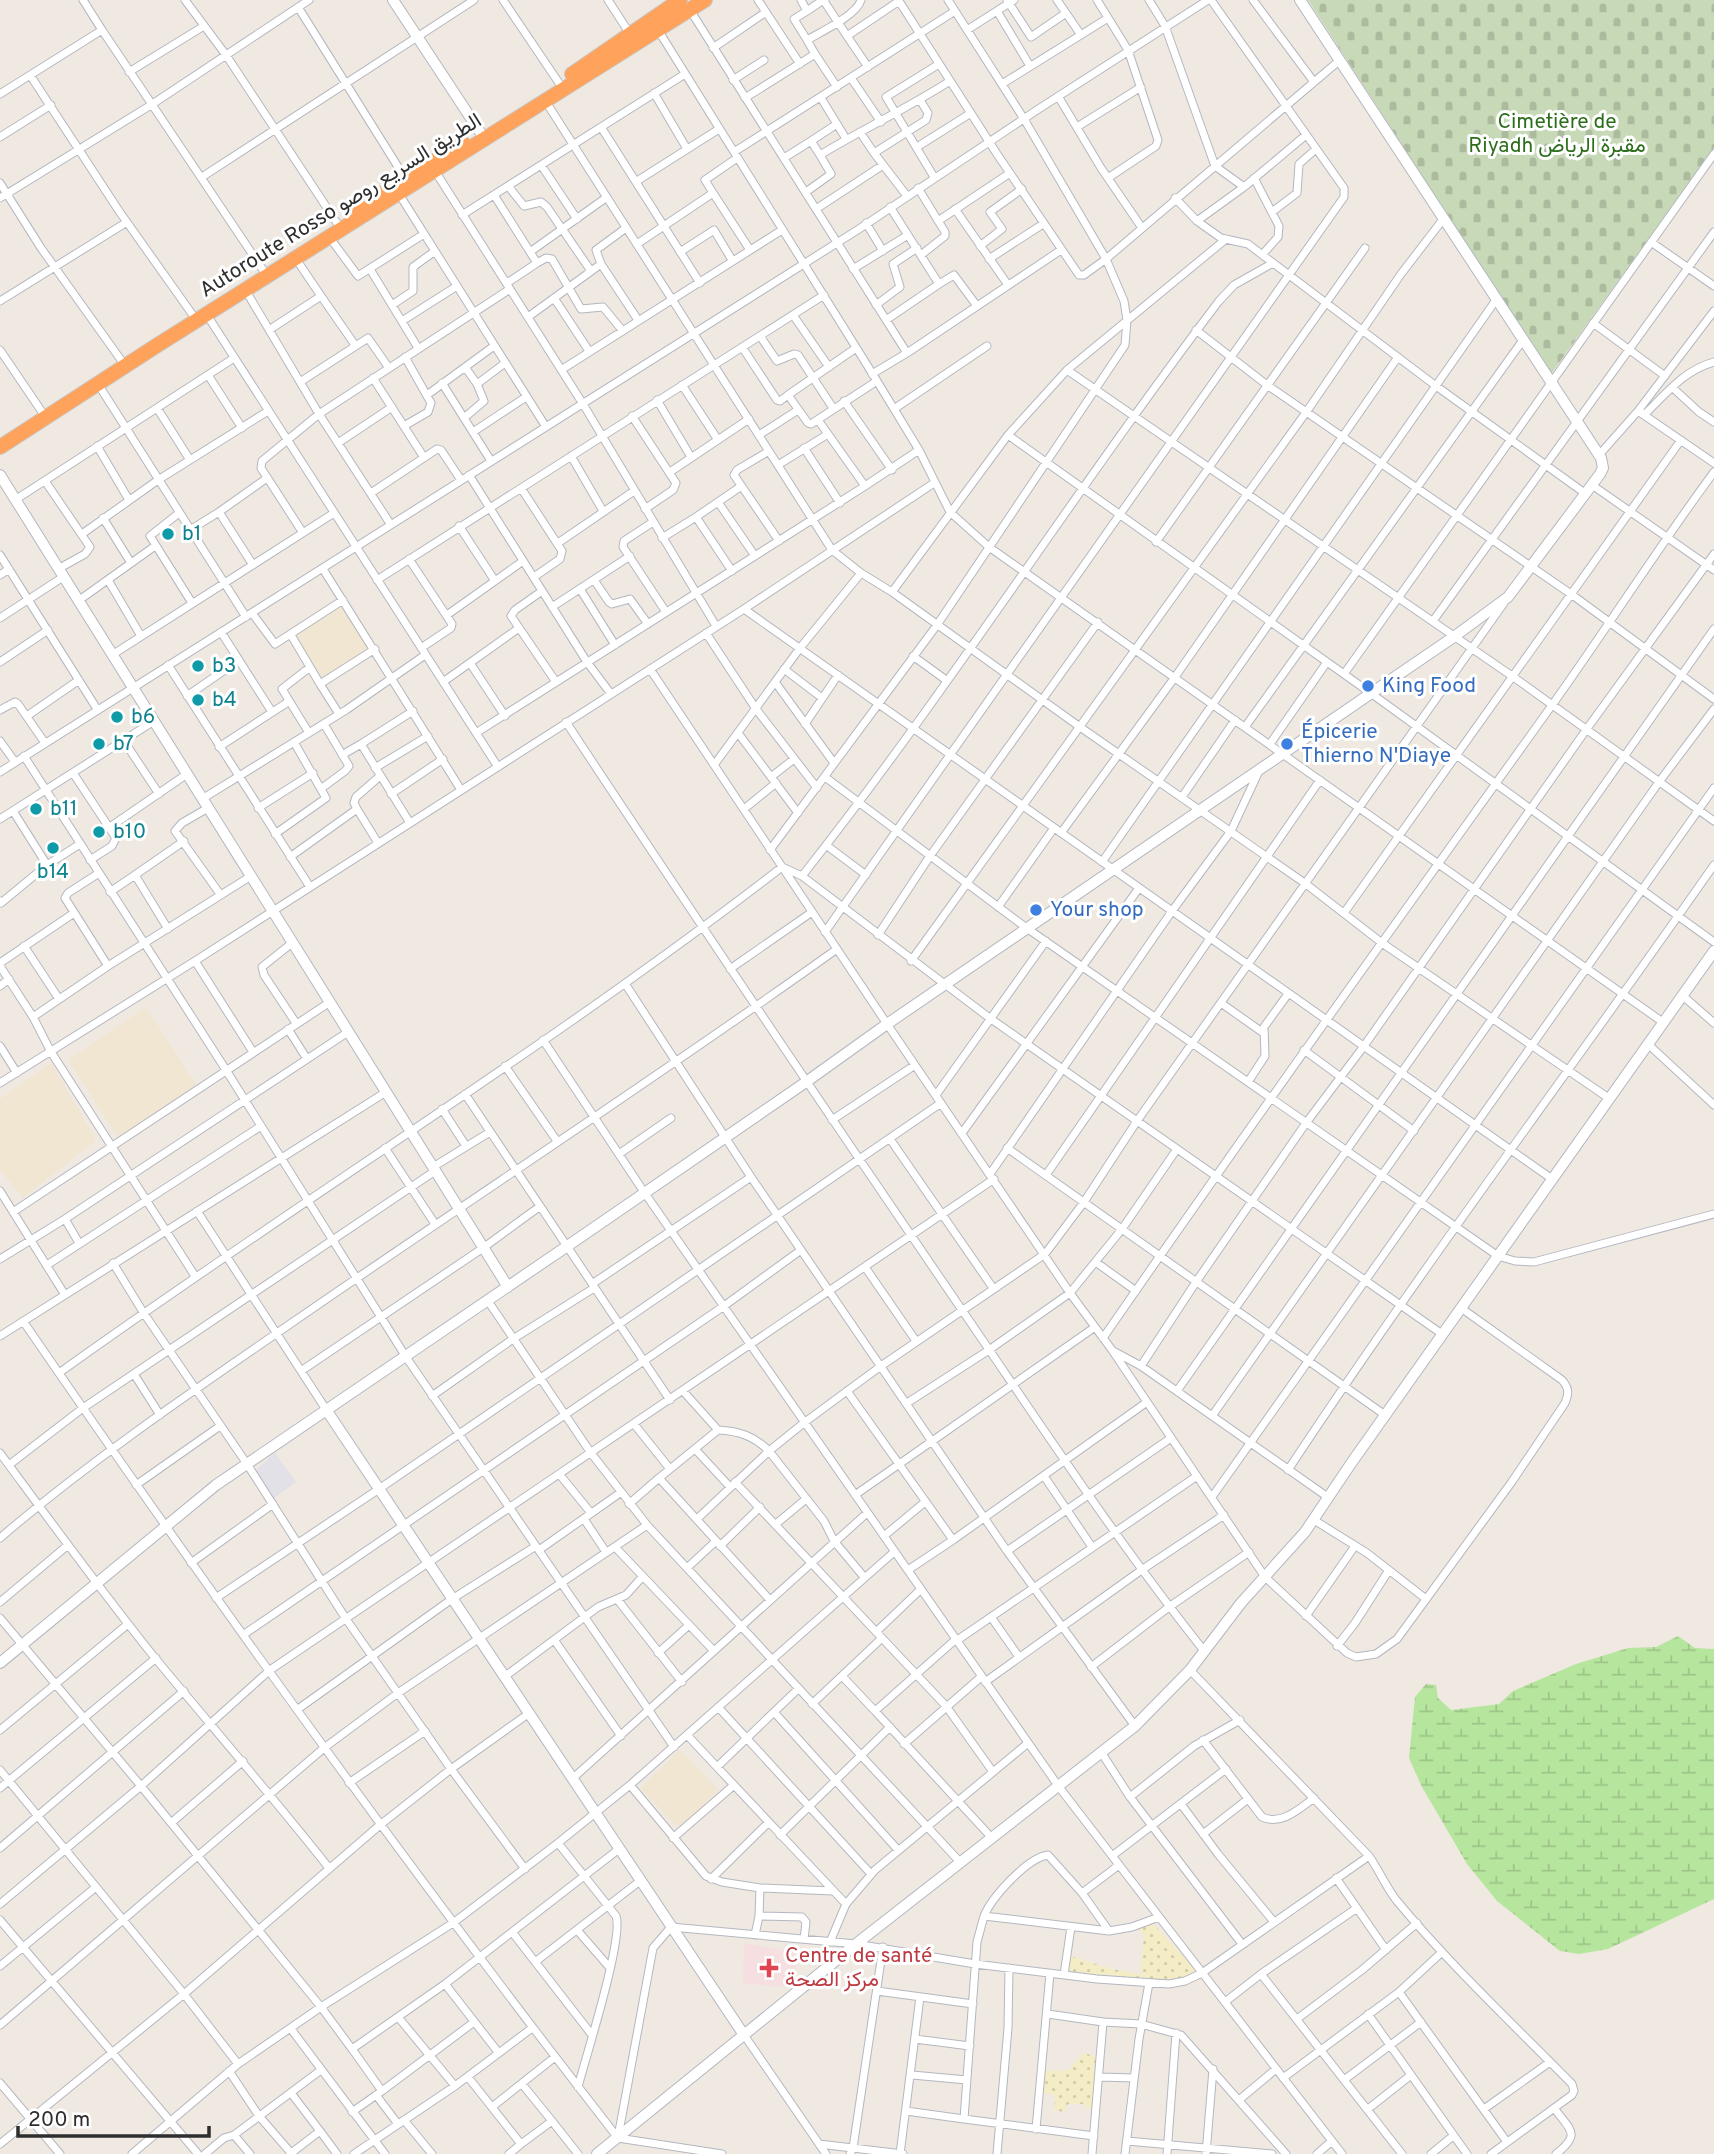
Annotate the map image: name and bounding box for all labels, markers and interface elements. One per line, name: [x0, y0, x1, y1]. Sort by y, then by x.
street label: Autoroute Rosso الطريق السريع روصو: [195, 108, 487, 304]
park label: Cimetière de Riyadh مقبرة الرياض: [1468, 109, 1646, 160]
place label: b1: [182, 521, 202, 548]
marker: b1: [160, 526, 176, 542]
place label: b3: [212, 653, 236, 680]
marker: b3: [190, 658, 206, 674]
place label: King Food: [1382, 673, 1476, 700]
marker: King Food: [1360, 678, 1376, 694]
place label: b4: [212, 687, 237, 714]
marker: b4: [190, 692, 206, 708]
place label: b6: [131, 704, 155, 731]
marker: b6: [109, 709, 125, 725]
place label: Épicerie Thierno N'Diaye: [1301, 718, 1451, 770]
place label: b7: [113, 731, 134, 758]
marker: b7: [91, 736, 107, 752]
marker: Épicerie Thierno N'Diaye: [1279, 736, 1295, 752]
place label: b11: [50, 796, 77, 823]
marker: b11: [28, 801, 44, 817]
place label: b10: [113, 819, 146, 846]
marker: b10: [91, 824, 107, 840]
marker: b14: [45, 840, 61, 856]
place label: b14: [37, 859, 69, 886]
place label: Your shop: [1050, 897, 1144, 924]
marker: Your shop: [1028, 902, 1044, 918]
place label: Centre de santé مركز الصحة: [785, 1943, 932, 1994]
marker: Centre de santé مركز الصحة: [759, 1958, 779, 1978]
scale bar: [18, 2094, 208, 2138]
text: 200 m: [28, 2107, 90, 2134]

